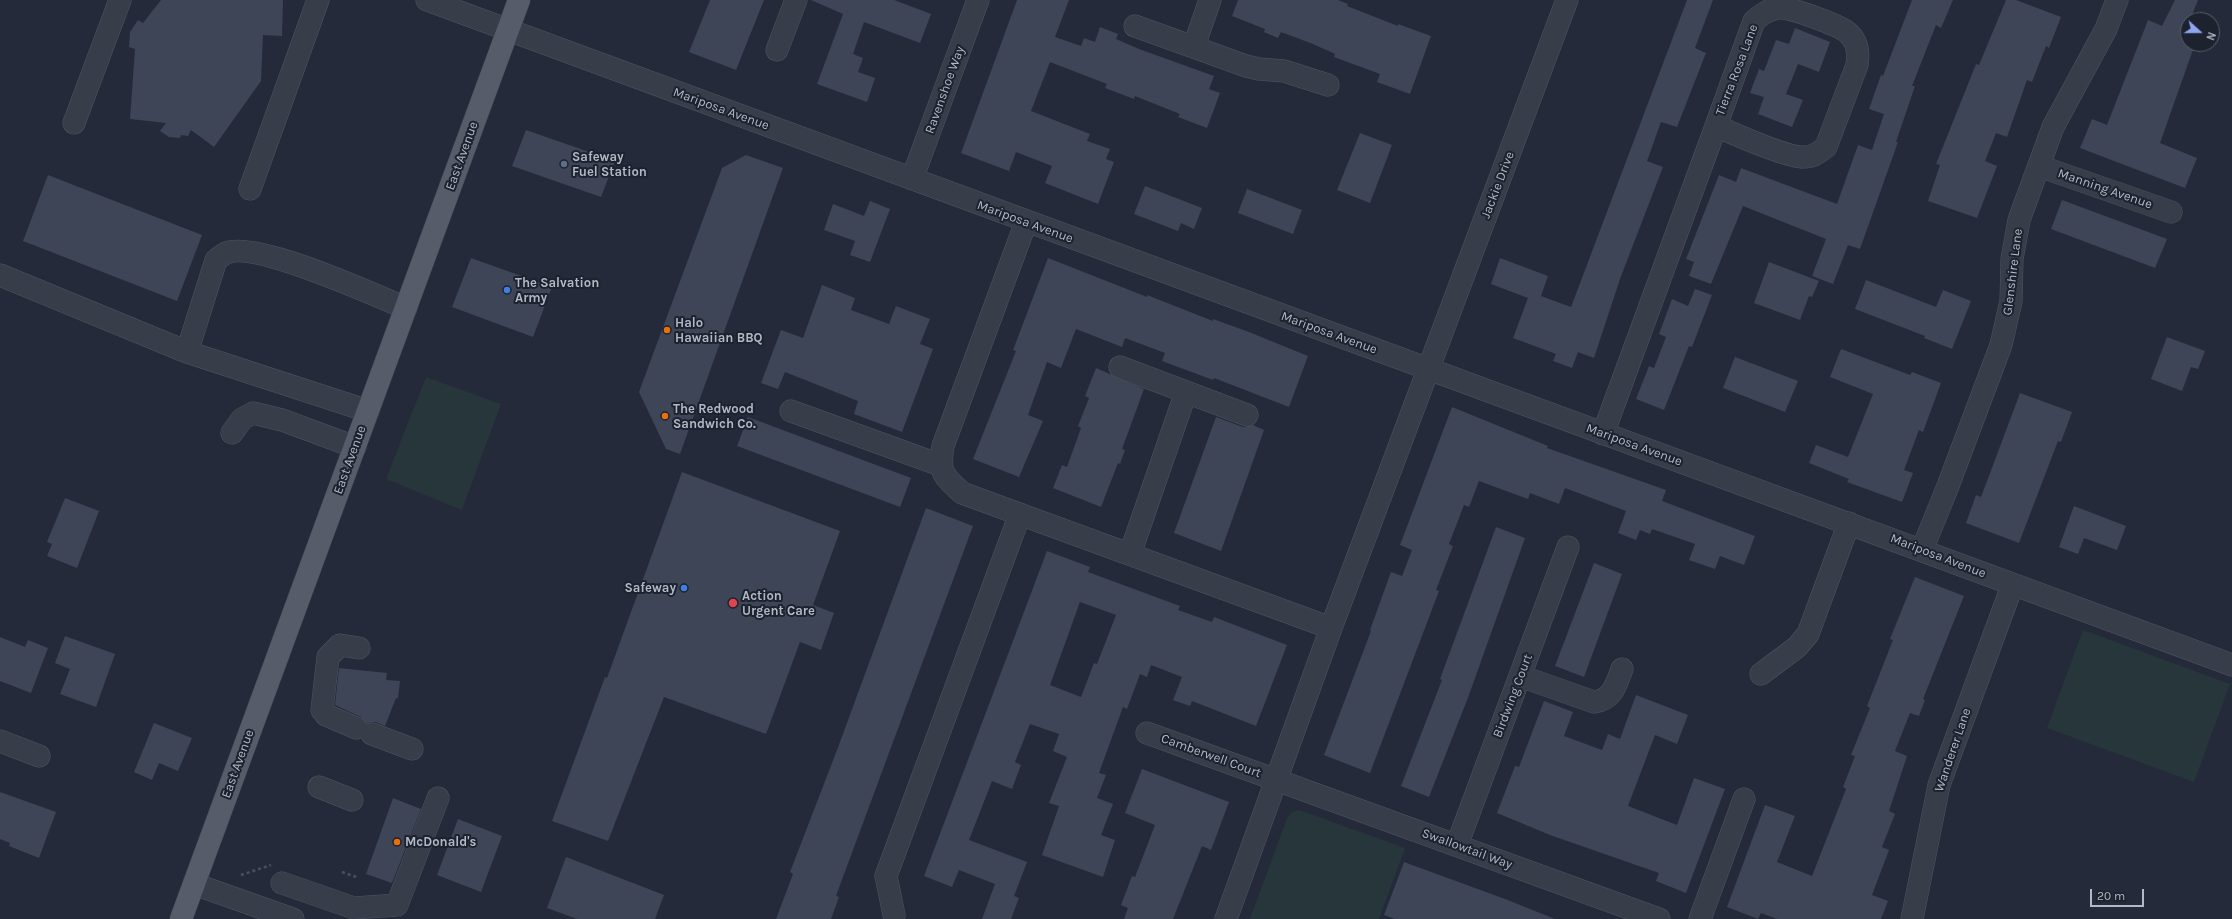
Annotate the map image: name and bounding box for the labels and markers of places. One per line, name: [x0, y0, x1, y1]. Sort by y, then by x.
place label: Safeway Fuel Station: [572, 149, 647, 180]
marker: Safeway Fuel Station: [559, 159, 569, 169]
place label: The Salvation Army: [515, 275, 599, 306]
marker: The Salvation Army: [502, 285, 512, 295]
place label: Halo Hawaiian BBQ: [675, 315, 763, 346]
marker: Halo Hawaiian BBQ: [662, 325, 672, 335]
place label: The Redwood Sandwich Co.: [673, 401, 756, 432]
marker: The Redwood Sandwich Co.: [660, 411, 670, 421]
place label: Safeway: [624, 580, 676, 596]
marker: Safeway: [679, 583, 689, 593]
place label: Action Urgent Care: [742, 588, 815, 619]
marker: Action Urgent Care: [727, 597, 739, 609]
place label: McDonald's: [405, 834, 476, 850]
marker: McDonald's: [392, 837, 402, 847]

